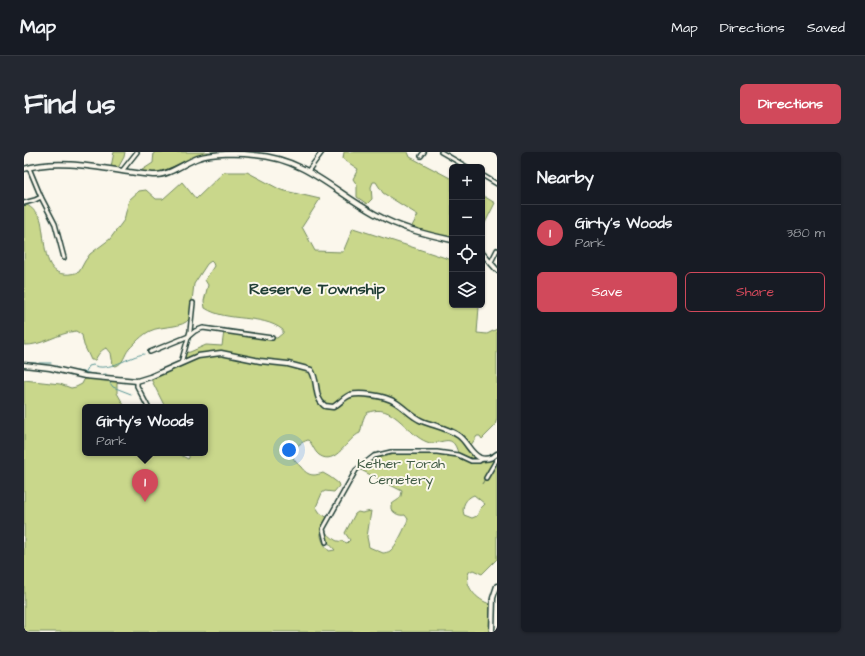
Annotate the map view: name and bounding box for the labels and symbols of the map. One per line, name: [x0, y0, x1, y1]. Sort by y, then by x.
district label: Reserve Township: [249, 278, 385, 300]
your location: [279, 440, 299, 460]
park label: Kether Torah Cemetery: [357, 454, 445, 490]
pin: 1: [132, 469, 158, 502]

